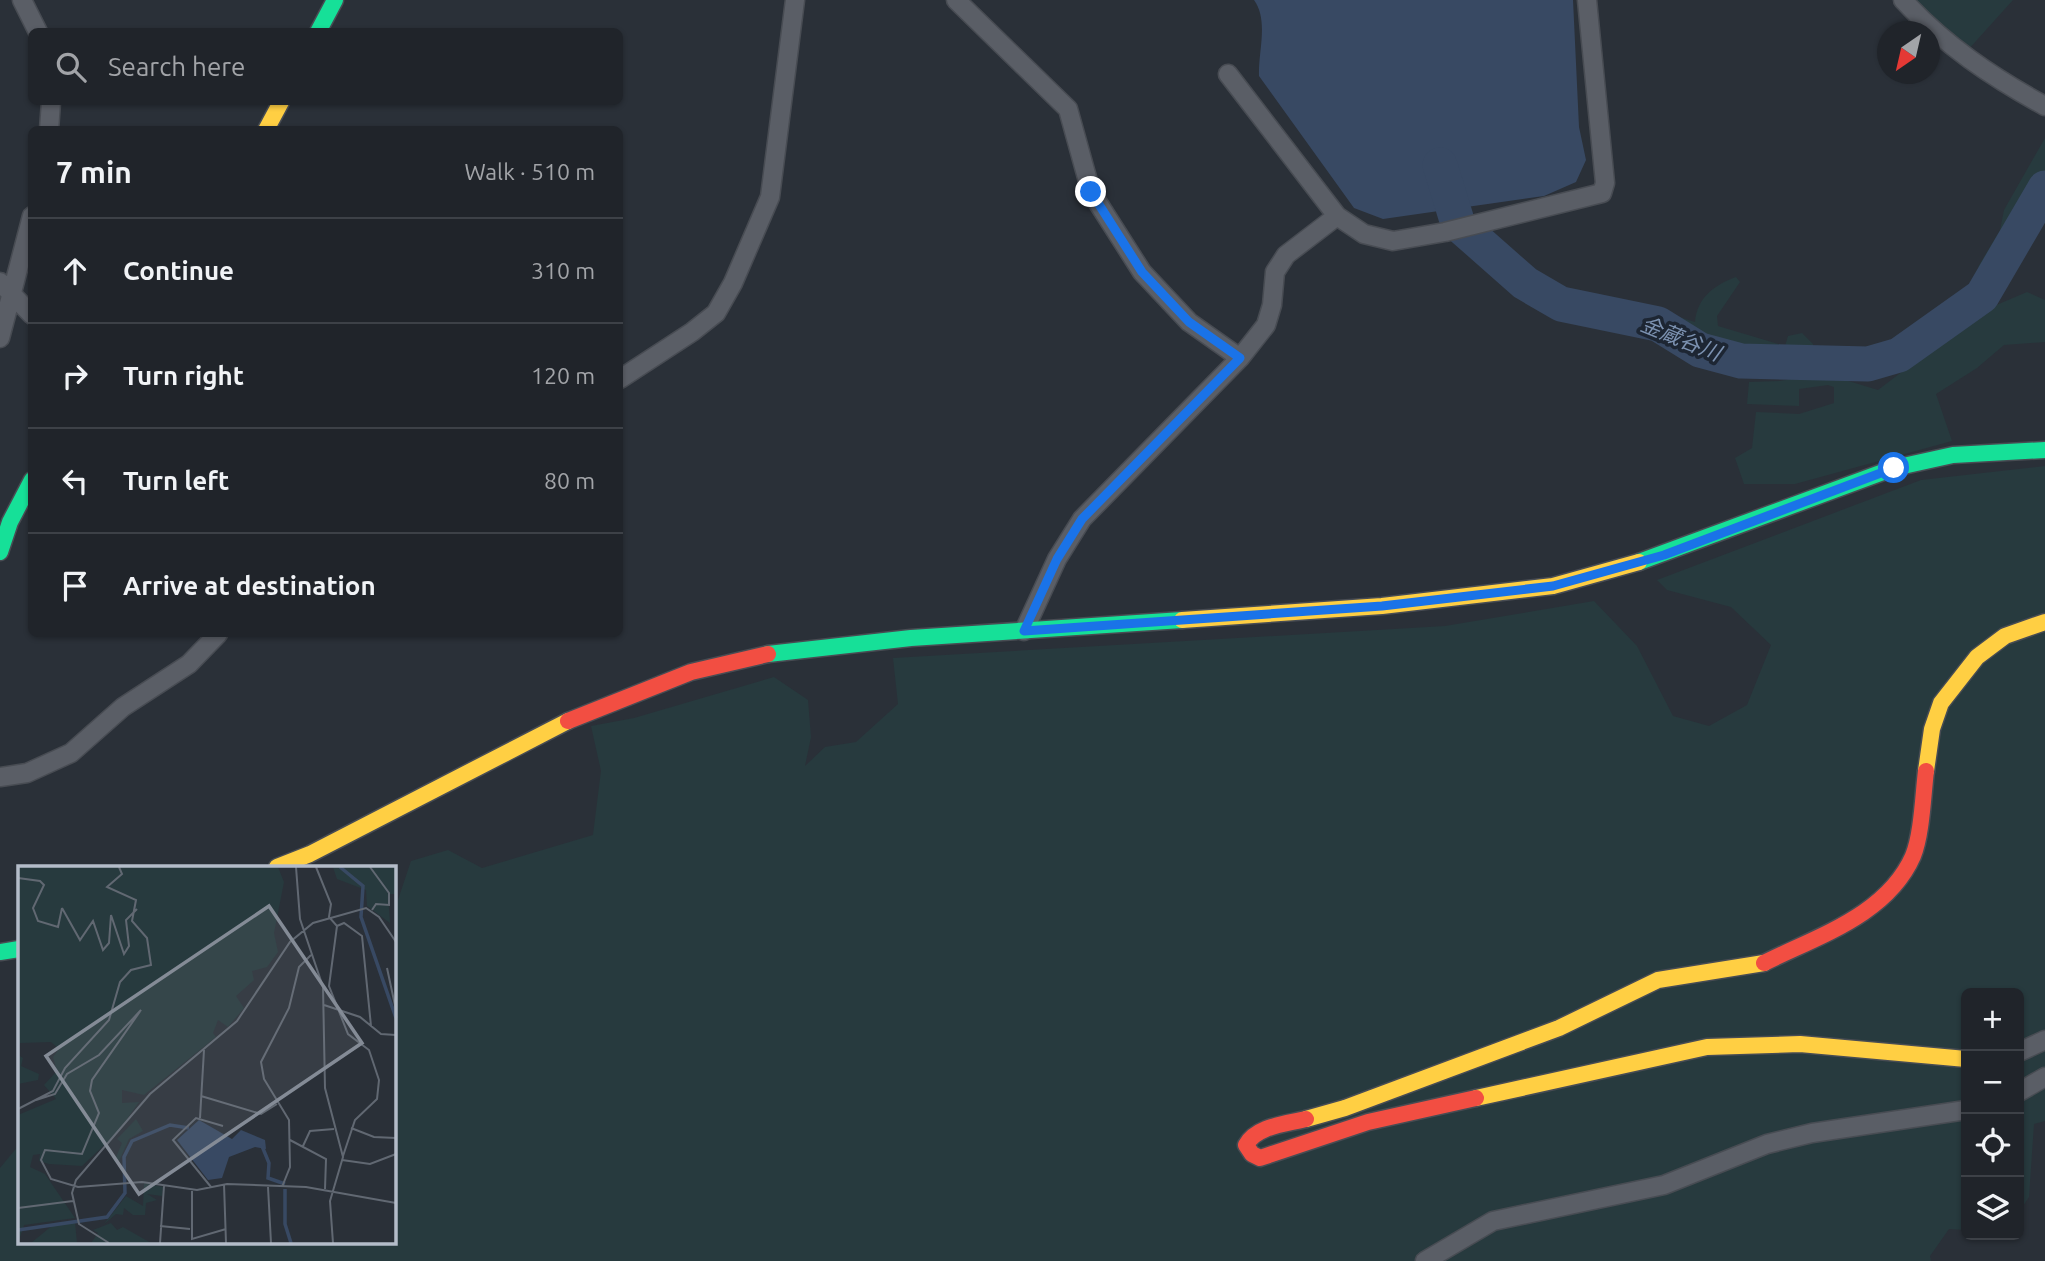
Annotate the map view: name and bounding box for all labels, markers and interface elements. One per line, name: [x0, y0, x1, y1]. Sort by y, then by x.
north arrow: [1877, 21, 1940, 84]
search box: [28, 28, 623, 105]
icon: search: [52, 48, 90, 86]
text: Search here: [108, 52, 245, 81]
text: 7 min: [56, 155, 132, 189]
text: Walk · 510 m: [464, 159, 595, 184]
route end: [1075, 176, 1106, 207]
icon: ahead: [56, 252, 94, 290]
text: Continue: [123, 256, 234, 285]
text: 310 m: [531, 258, 595, 283]
water label: 金蔵谷川: [1638, 311, 1726, 366]
icon: right: [56, 357, 94, 395]
text: Turn right: [123, 361, 244, 390]
text: 120 m: [531, 363, 595, 388]
route start: [1878, 452, 1909, 483]
icon: left: [56, 462, 94, 500]
text: Turn left: [123, 466, 229, 495]
text: 80 m: [544, 468, 595, 493]
icon: arrive: [56, 567, 94, 605]
text: Arrive at destination: [123, 571, 376, 600]
inset map: [18, 866, 396, 1244]
map controls: [1961, 988, 2024, 1240]
button: +: [1961, 988, 2024, 1051]
button: −: [1961, 1051, 2024, 1114]
button: locate: [1961, 1114, 2024, 1177]
button: layers: [1961, 1177, 2024, 1240]

